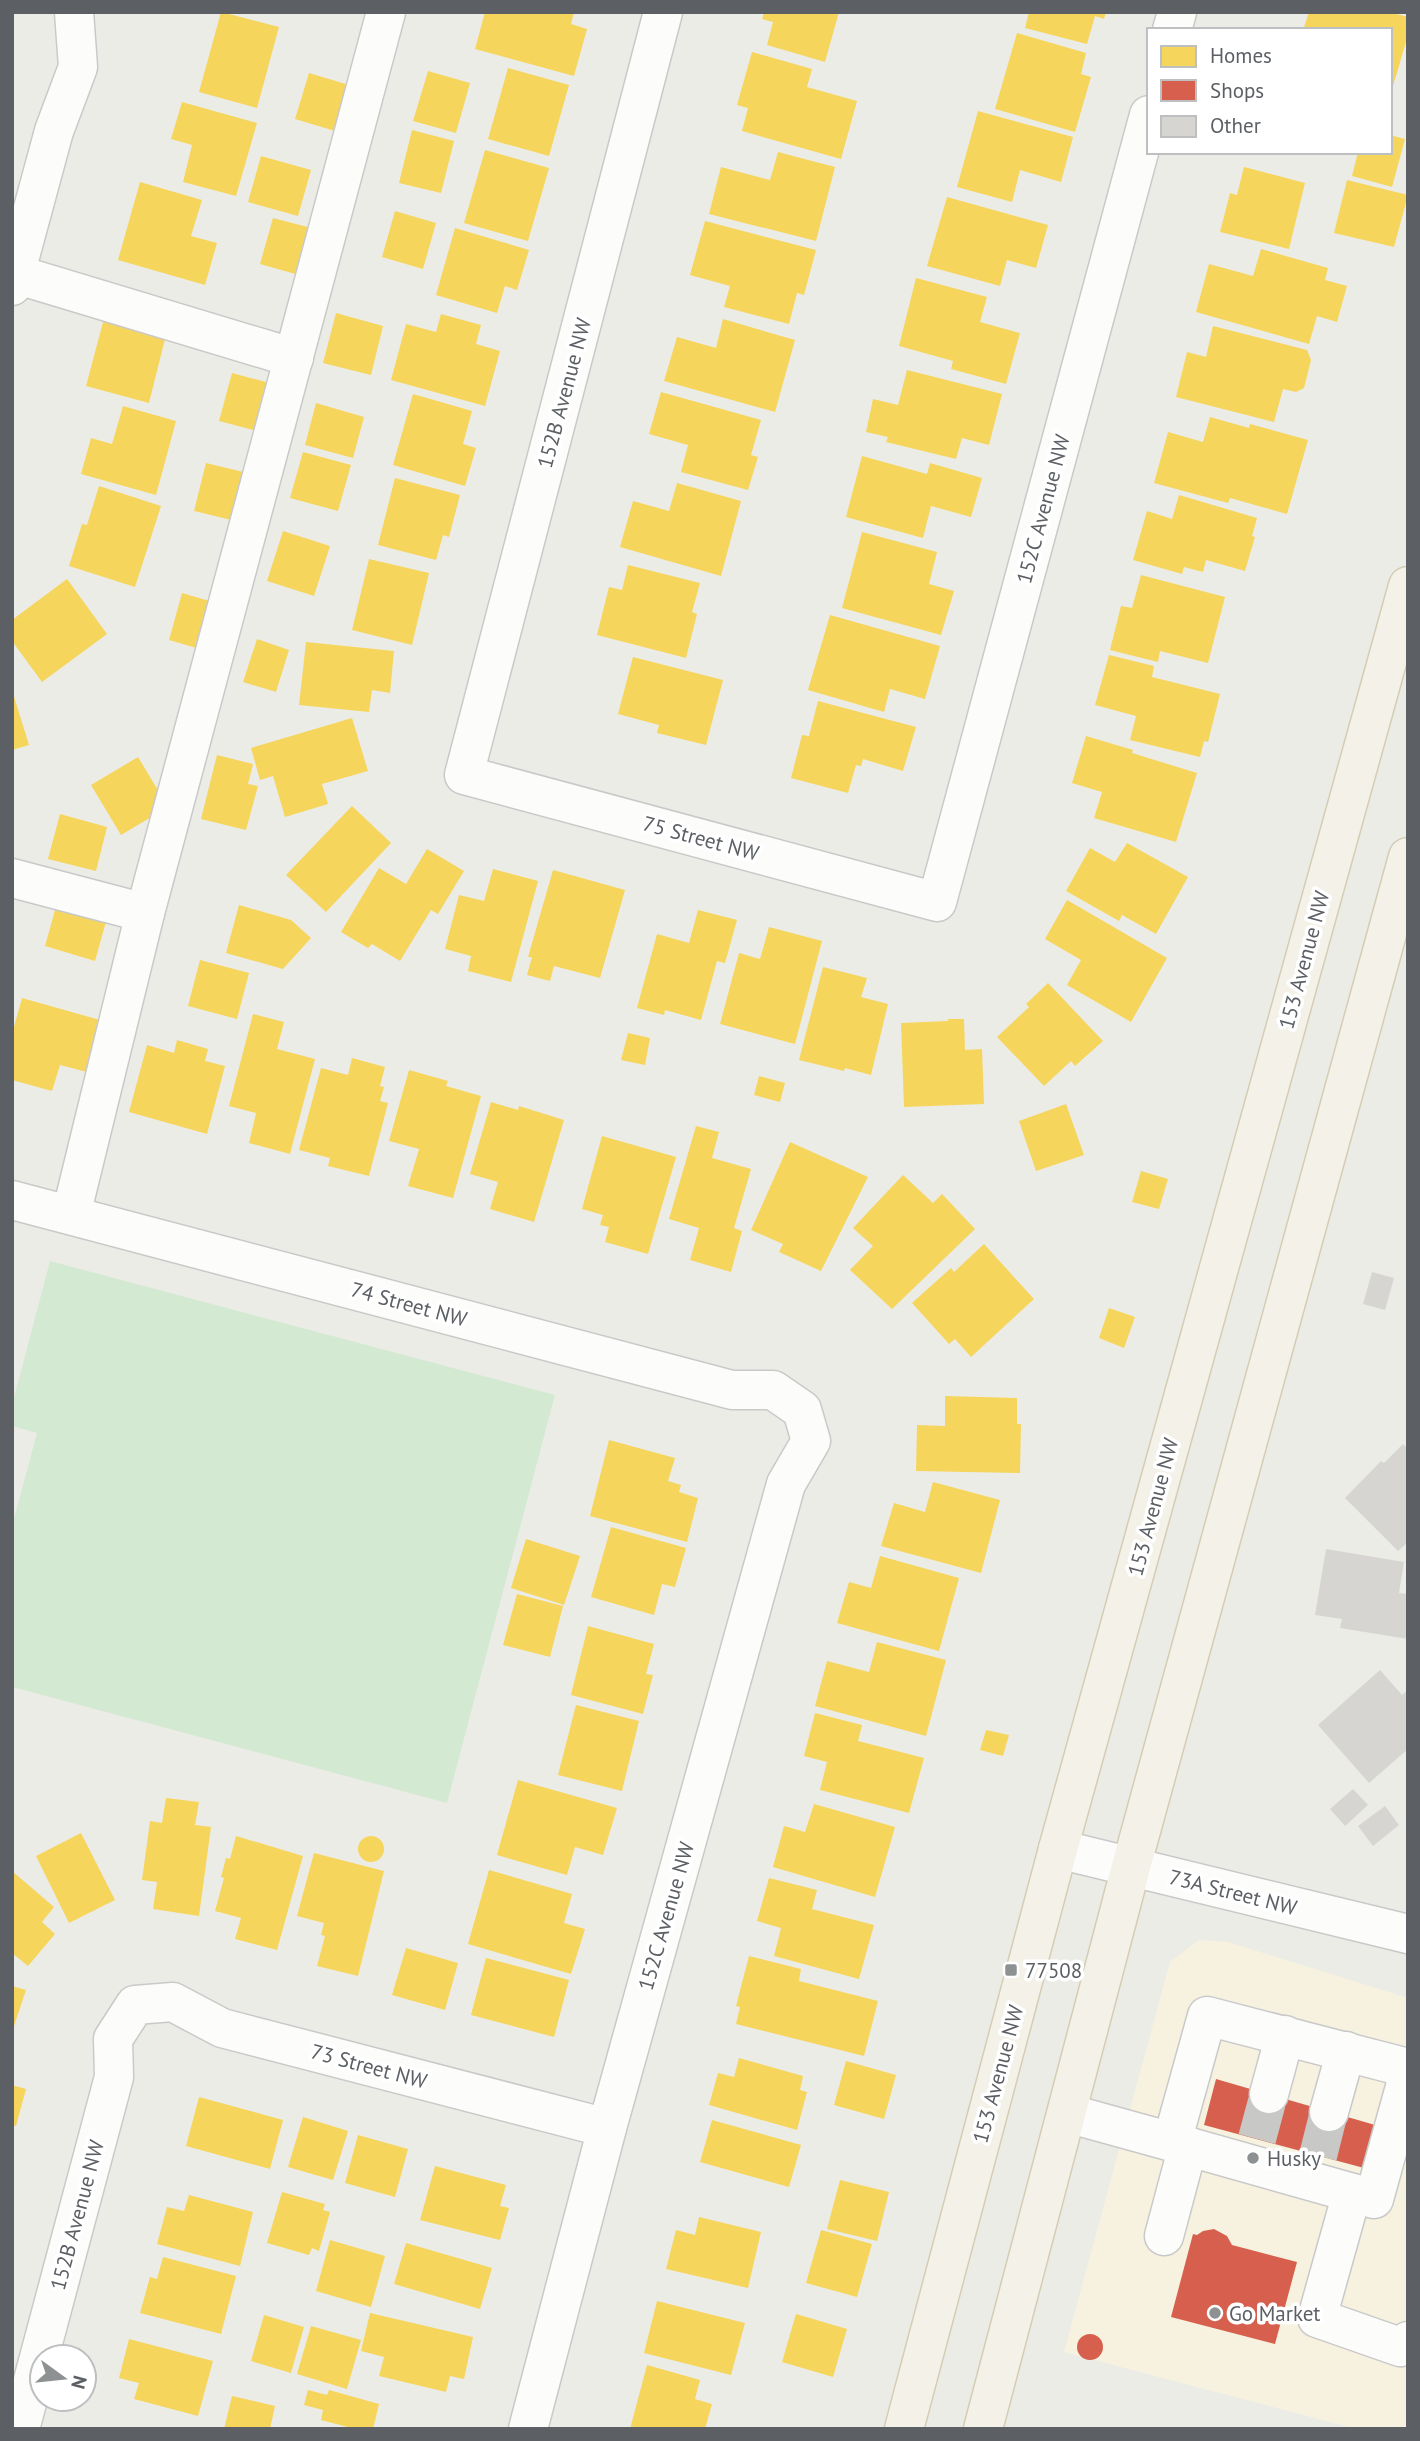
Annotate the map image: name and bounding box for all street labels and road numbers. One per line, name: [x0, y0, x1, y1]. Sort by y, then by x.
street label: 152B Avenue NW: [531, 314, 597, 471]
street label: 152C Avenue NW: [1010, 431, 1076, 586]
street label: 75 Street NW: [640, 810, 763, 867]
street label: 153 Avenue NW: [1273, 887, 1336, 1032]
street label: 74 Street NW: [348, 1276, 471, 1333]
street label: 153 Avenue NW: [1122, 1434, 1185, 1579]
street label: 152C Avenue NW: [632, 1838, 700, 1993]
street label: 73A Street NW: [1166, 1863, 1300, 1921]
street label: 153 Avenue NW: [967, 2001, 1030, 2146]
street label: 73 Street NW: [308, 2038, 431, 2095]
street label: 152B Avenue NW: [44, 2136, 110, 2293]

